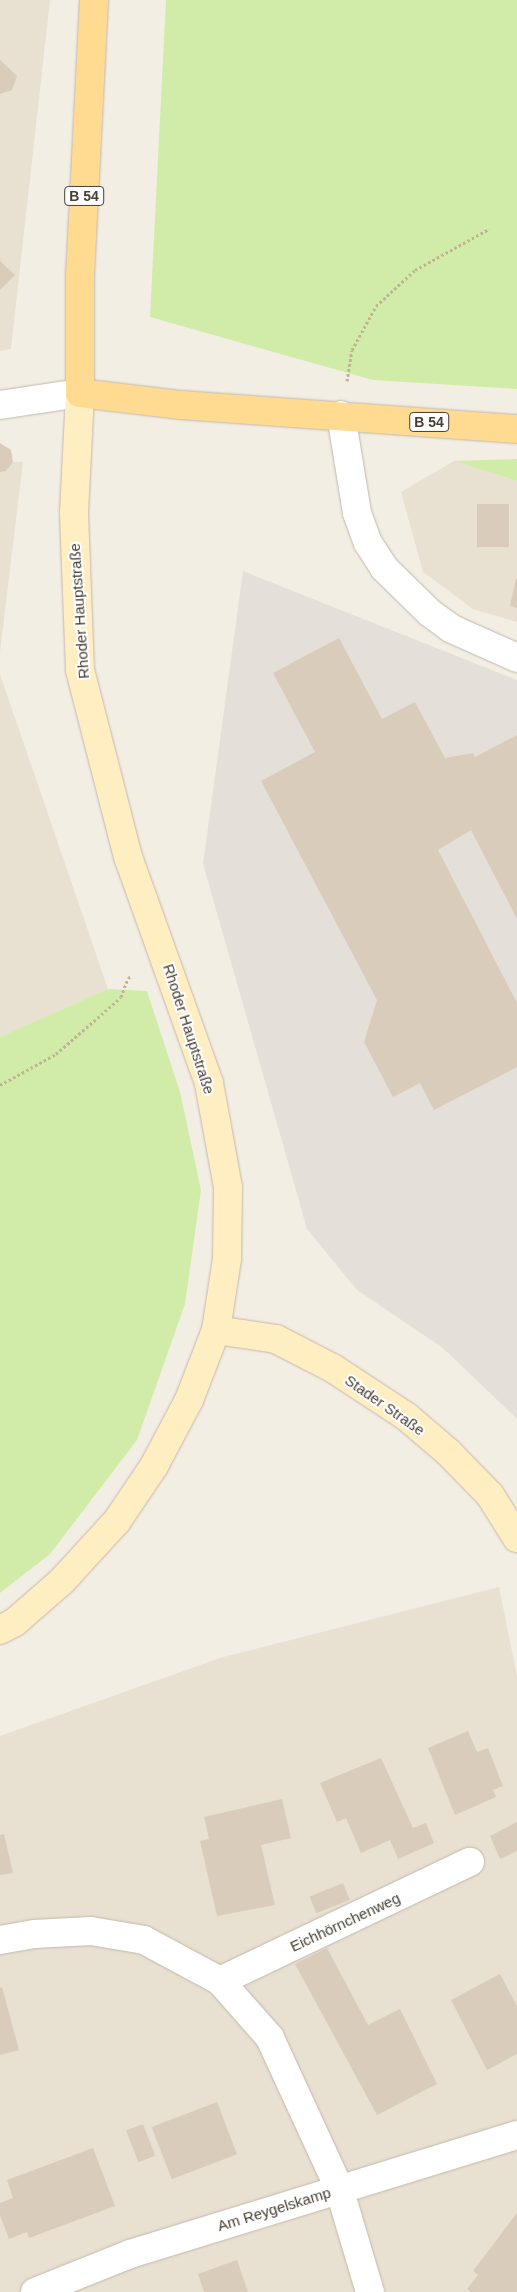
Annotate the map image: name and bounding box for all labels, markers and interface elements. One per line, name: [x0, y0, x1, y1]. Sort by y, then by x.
road number: B 54: [64, 185, 104, 208]
road number: B 54: [409, 411, 449, 434]
street label: Rhoder Hauptstraße: [65, 543, 93, 679]
street label: Rhoder Hauptstraße: [159, 962, 219, 1096]
street label: Stader Straße: [342, 1371, 428, 1439]
street label: Eichhörnchenweg: [287, 1889, 403, 1955]
street label: Am Reygelskamp: [215, 2183, 333, 2235]

